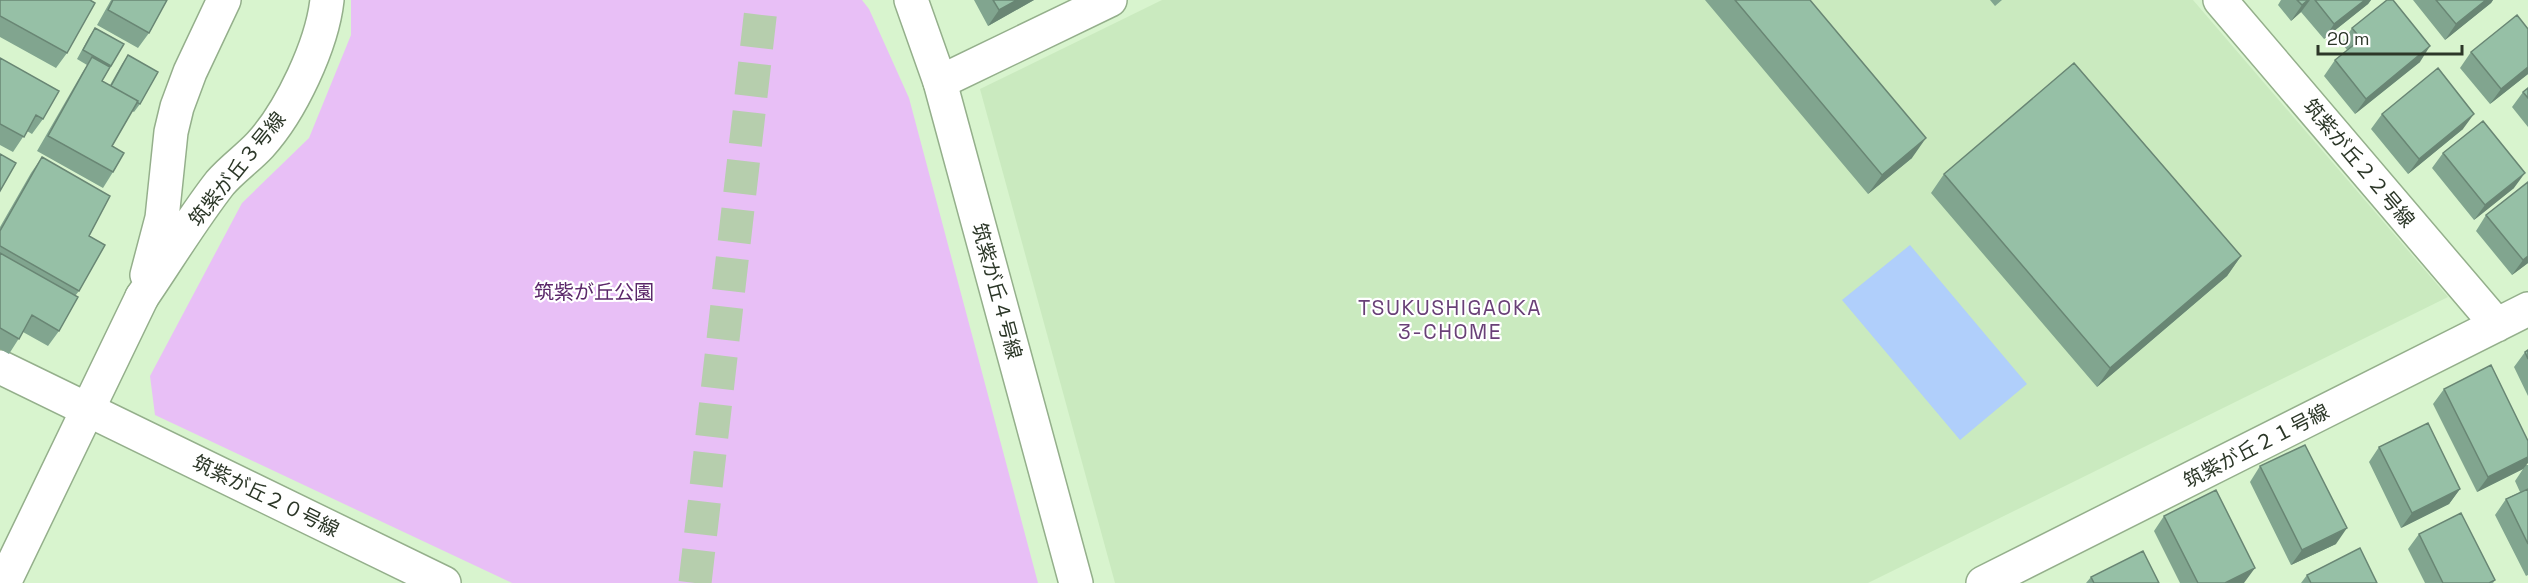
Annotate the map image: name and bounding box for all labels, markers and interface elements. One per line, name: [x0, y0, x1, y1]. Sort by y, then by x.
scale bar: [2318, 18, 2462, 56]
text: 20 m: [2327, 27, 2370, 50]
street label: 筑紫が丘２２号線: [2298, 93, 2420, 233]
street label: 筑紫が丘３号線: [183, 106, 291, 232]
street label: 筑紫が丘４号線: [966, 220, 1028, 362]
park label: 筑紫が丘公園: [534, 279, 654, 305]
district label: TSUKUSHIGAOKA 3-CHOME: [1358, 294, 1542, 345]
street label: 筑紫が丘２１号線: [2179, 398, 2333, 494]
street label: 筑紫が丘２０号線: [188, 449, 344, 543]

